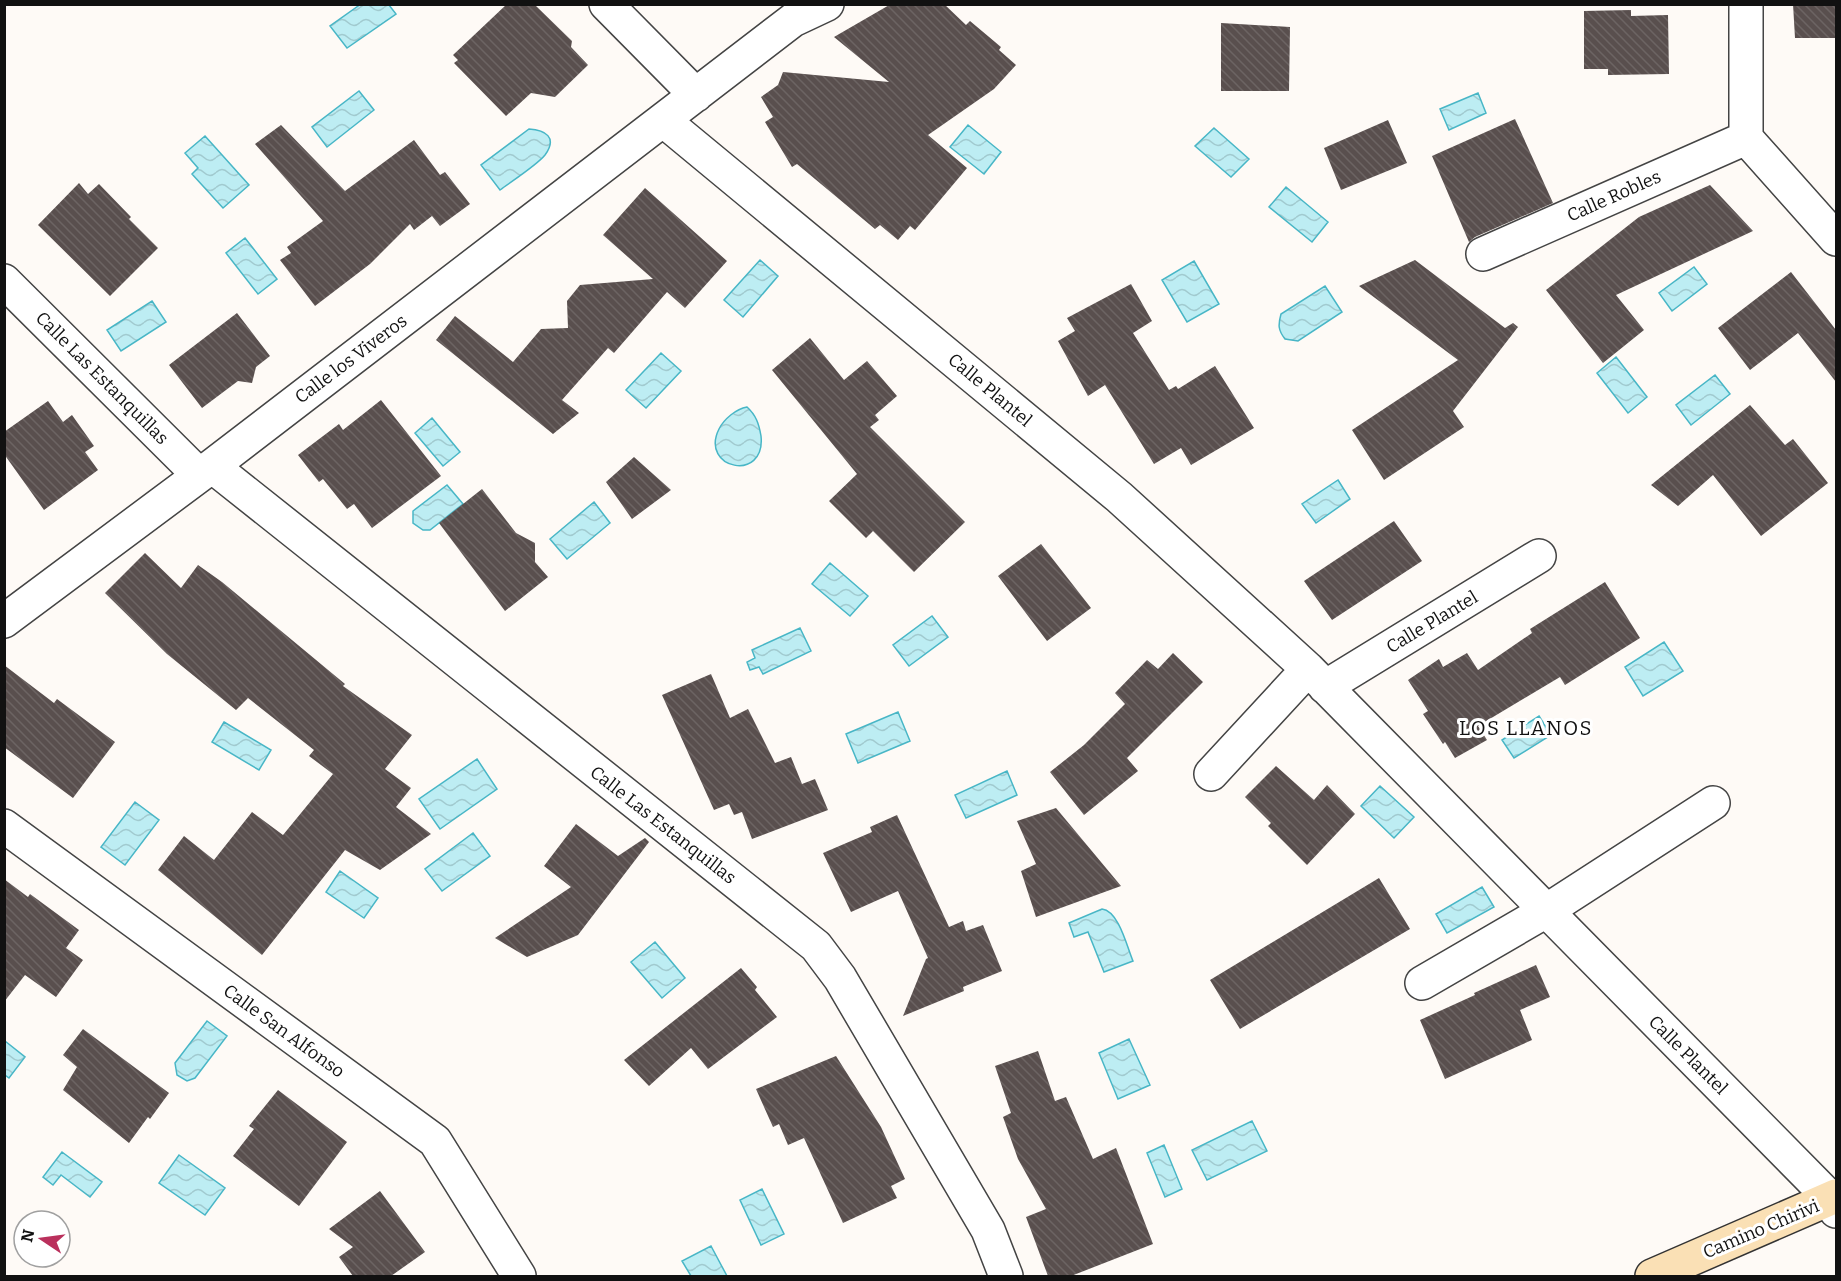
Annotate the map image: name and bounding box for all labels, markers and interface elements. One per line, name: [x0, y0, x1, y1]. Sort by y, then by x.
street label: Calle Robles: [1563, 165, 1665, 227]
street label: Calle Las Estanquillas: [31, 307, 173, 449]
street label: Calle los Viveros: [291, 310, 411, 408]
street label: Calle Plantel: [944, 349, 1036, 431]
street label: Calle Plantel: [1382, 586, 1482, 658]
district label: LOS LLANOS: [1459, 716, 1593, 740]
street label: Calle Las Estanquillas: [586, 761, 740, 889]
street label: Calle San Alfonso: [219, 980, 349, 1082]
street label: Calle Plantel: [1644, 1011, 1732, 1099]
street label: Camino Chirivi: [1700, 1195, 1822, 1263]
north arrow: [12, 1209, 72, 1269]
text: N: [17, 1228, 39, 1244]

